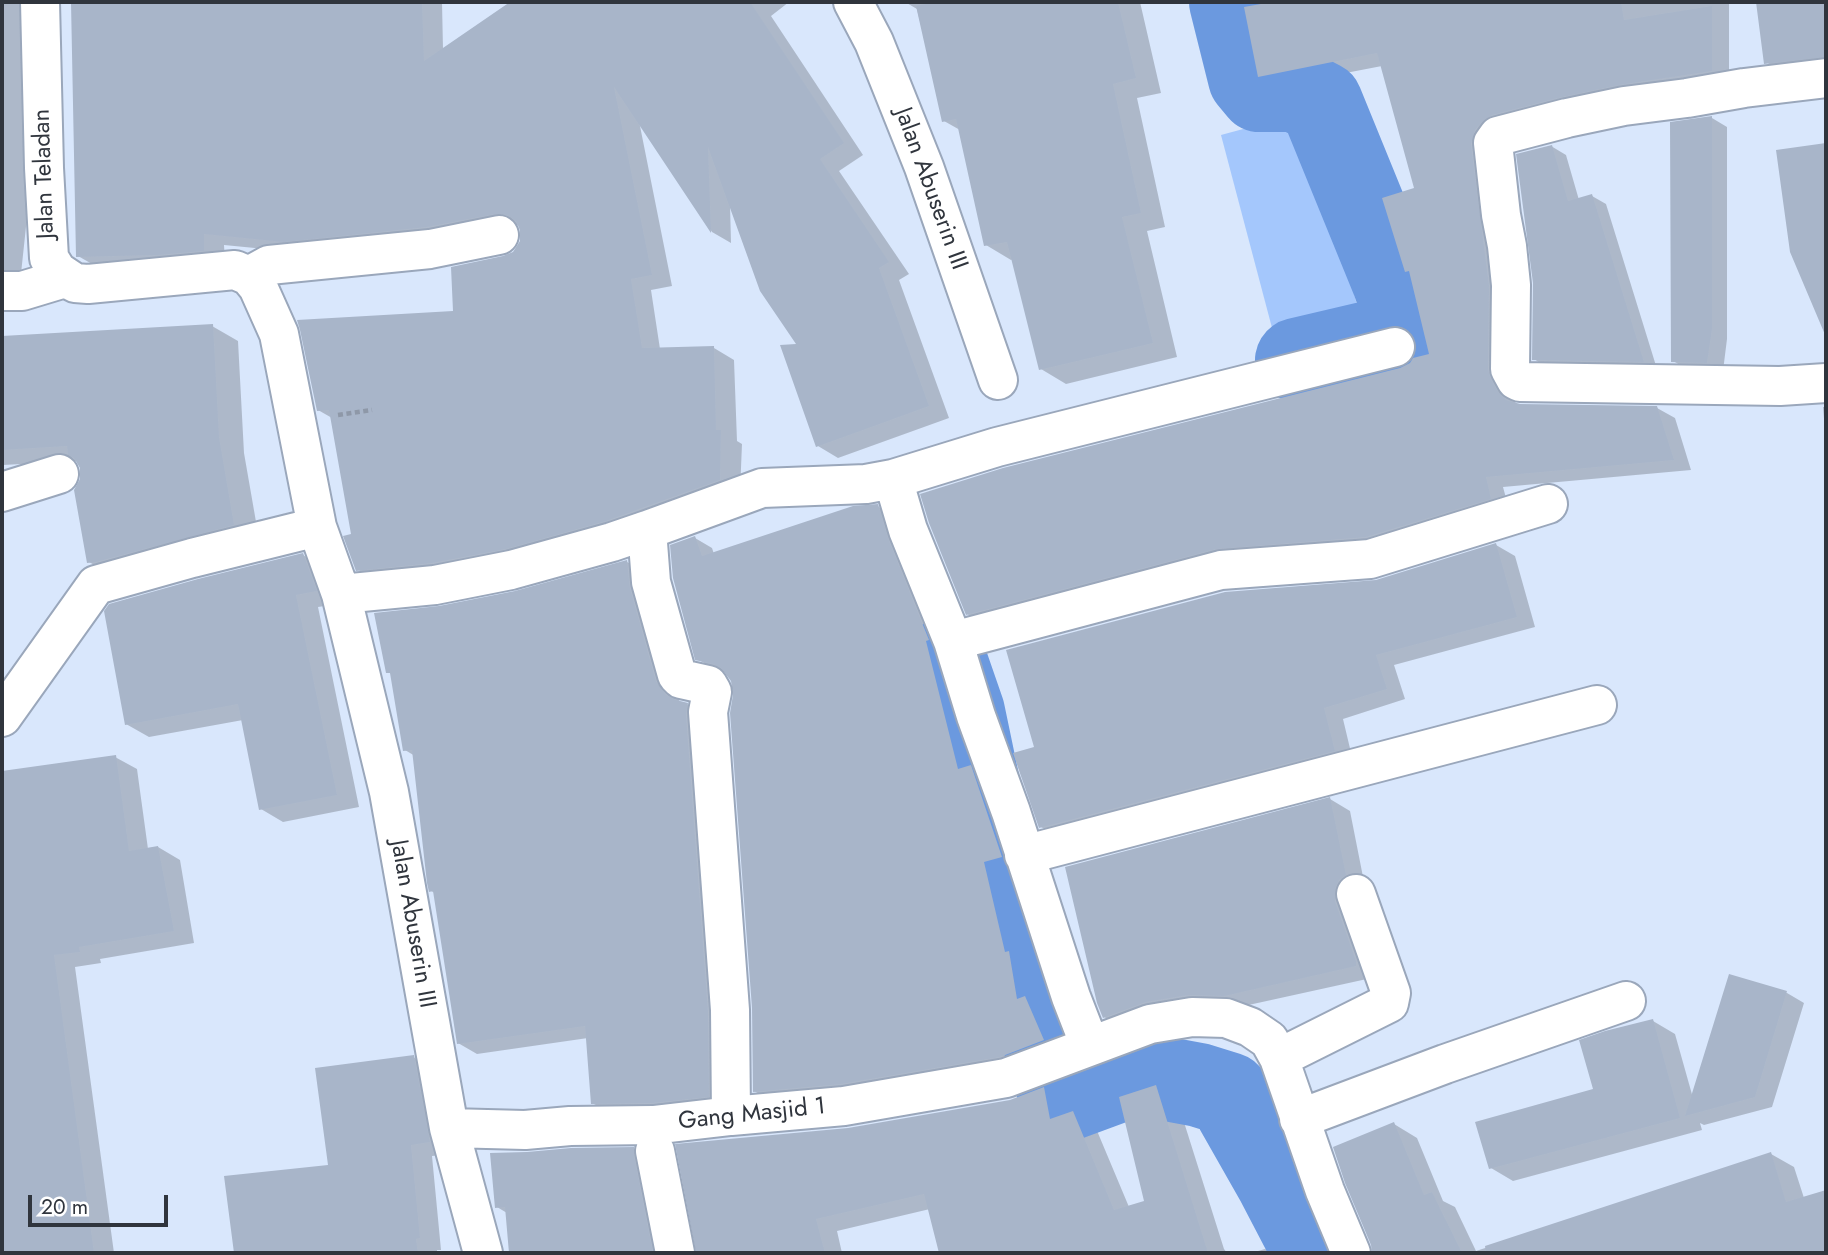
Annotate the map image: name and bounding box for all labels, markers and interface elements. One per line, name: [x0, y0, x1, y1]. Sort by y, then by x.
street label: Jalan Abuserin III: [887, 104, 973, 274]
street label: Jalan Teladan: [28, 108, 62, 240]
street label: Jalan Abuserin III: [383, 838, 441, 1010]
street label: Gang Masjid 1: [677, 1093, 827, 1137]
scale bar: [32, 1182, 172, 1226]
text: 20 m: [41, 1192, 88, 1222]

